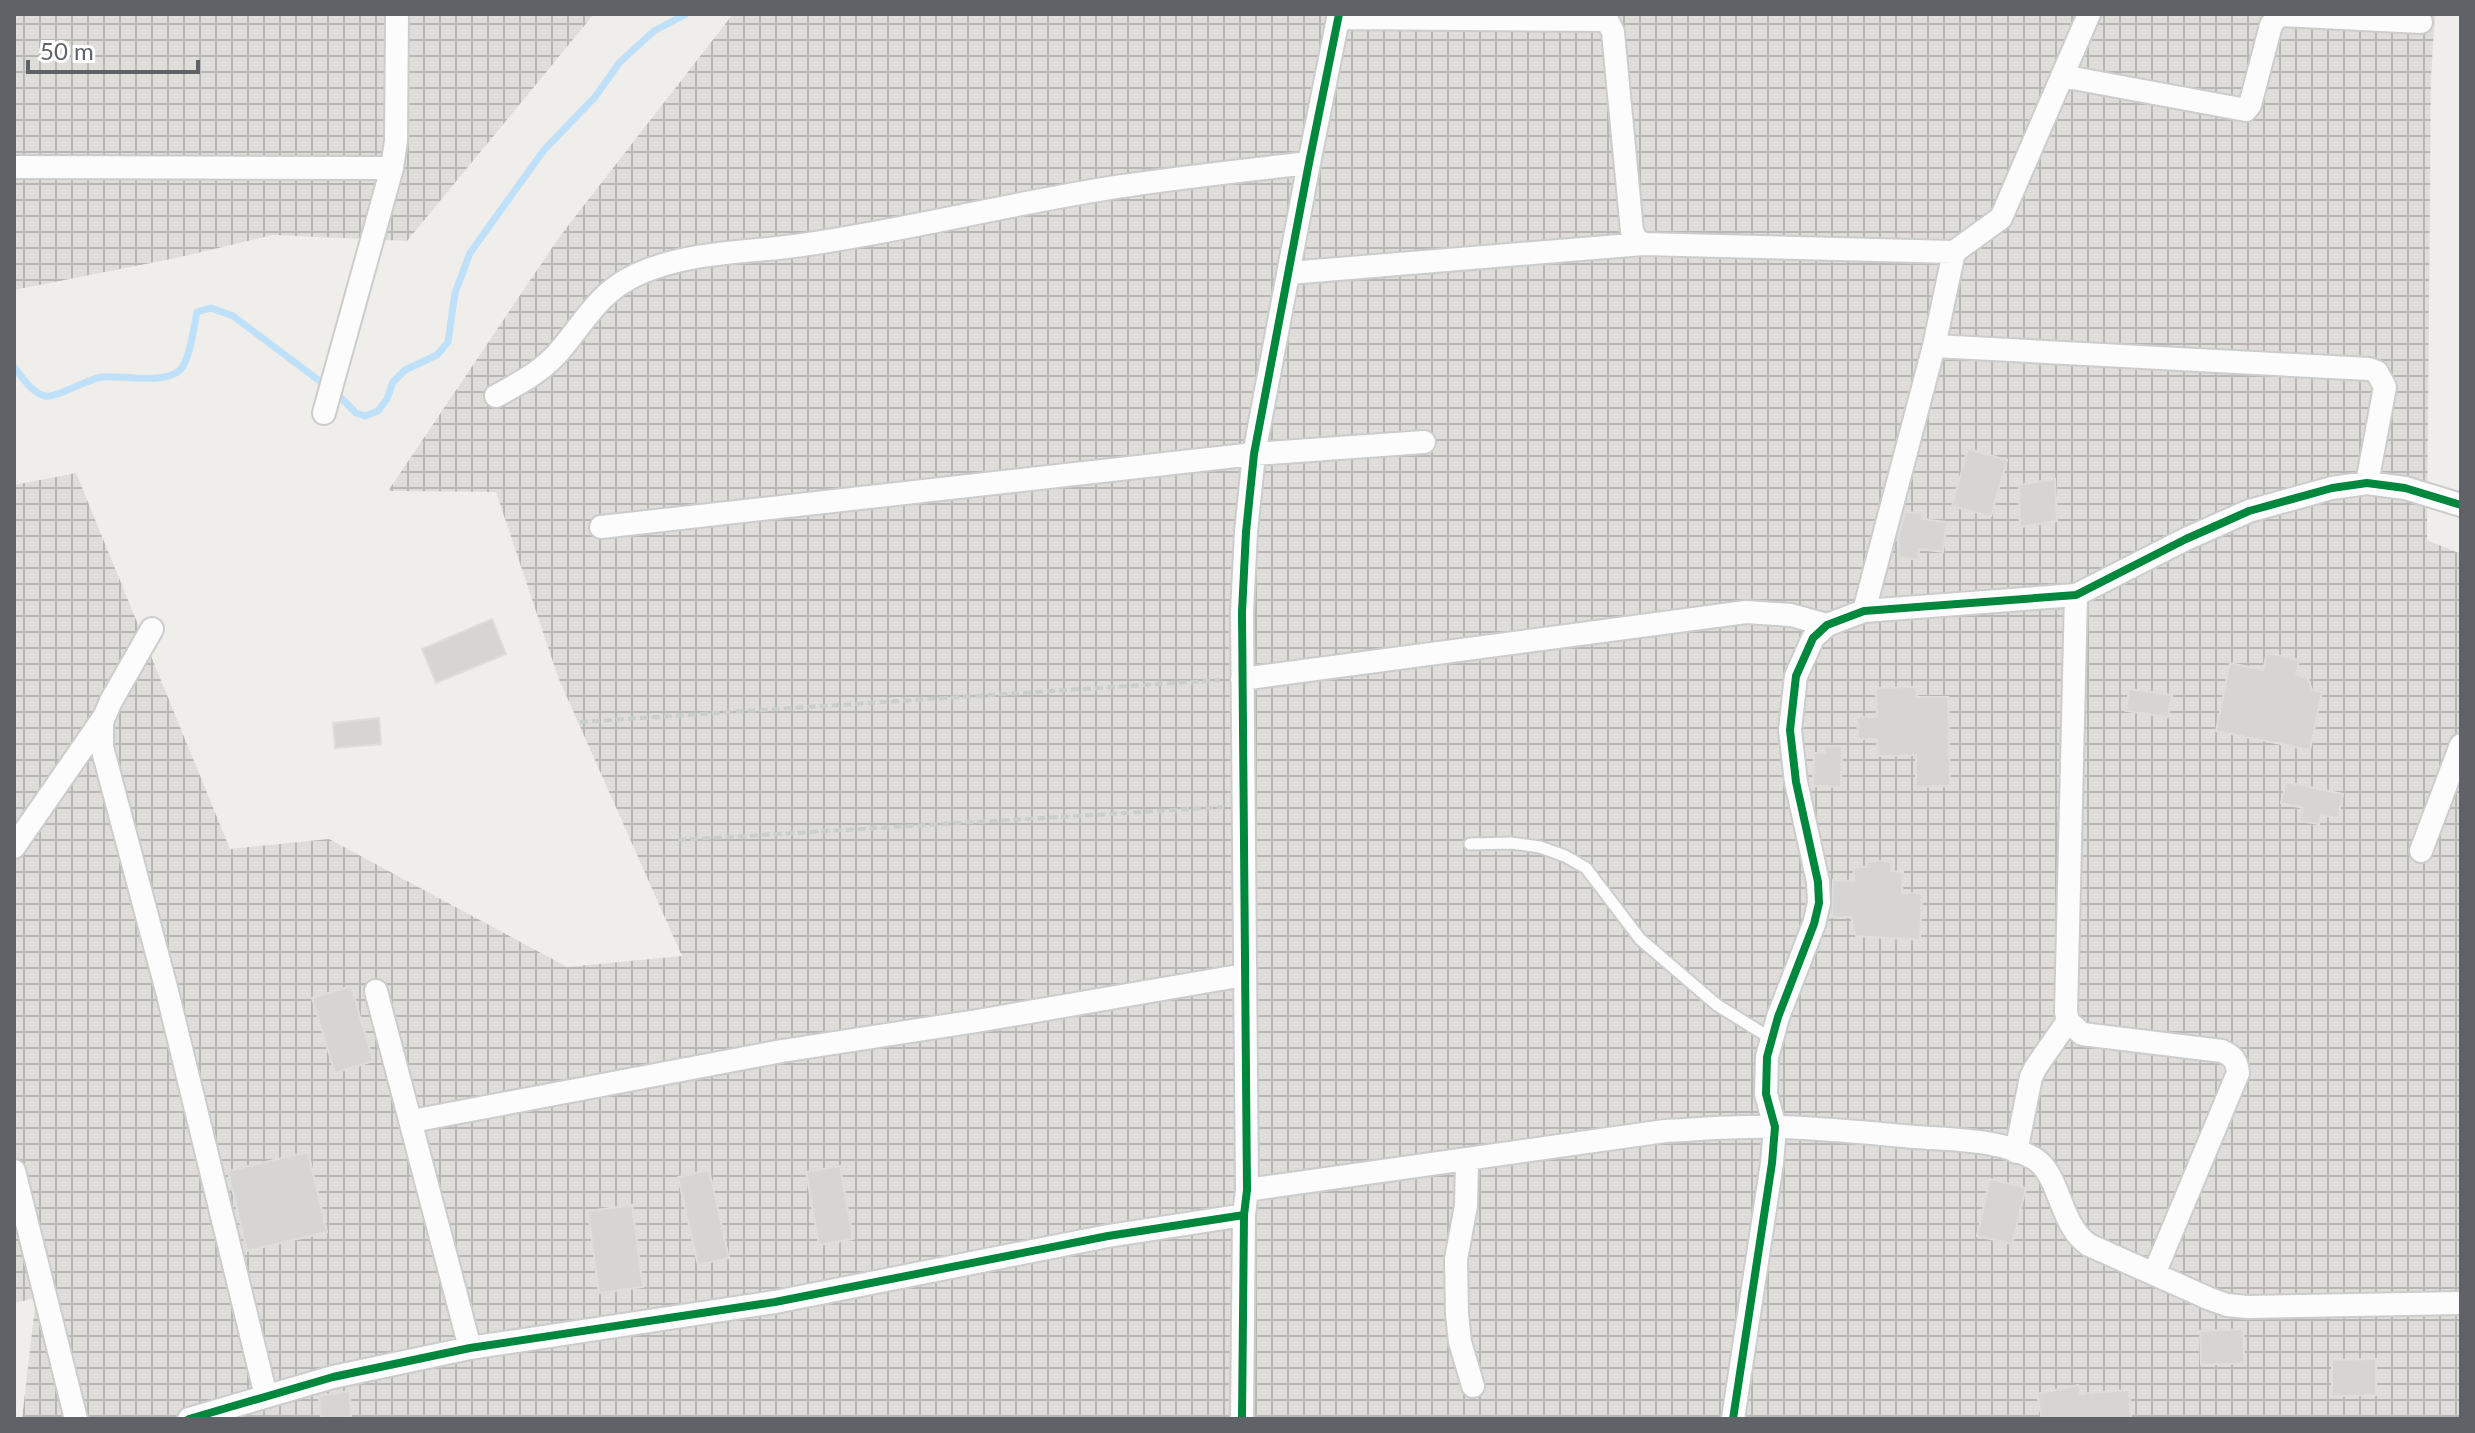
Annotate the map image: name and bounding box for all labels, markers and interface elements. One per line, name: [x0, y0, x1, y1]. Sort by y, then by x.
scale bar: [28, 24, 198, 74]
text: 50 m: [40, 36, 94, 65]

